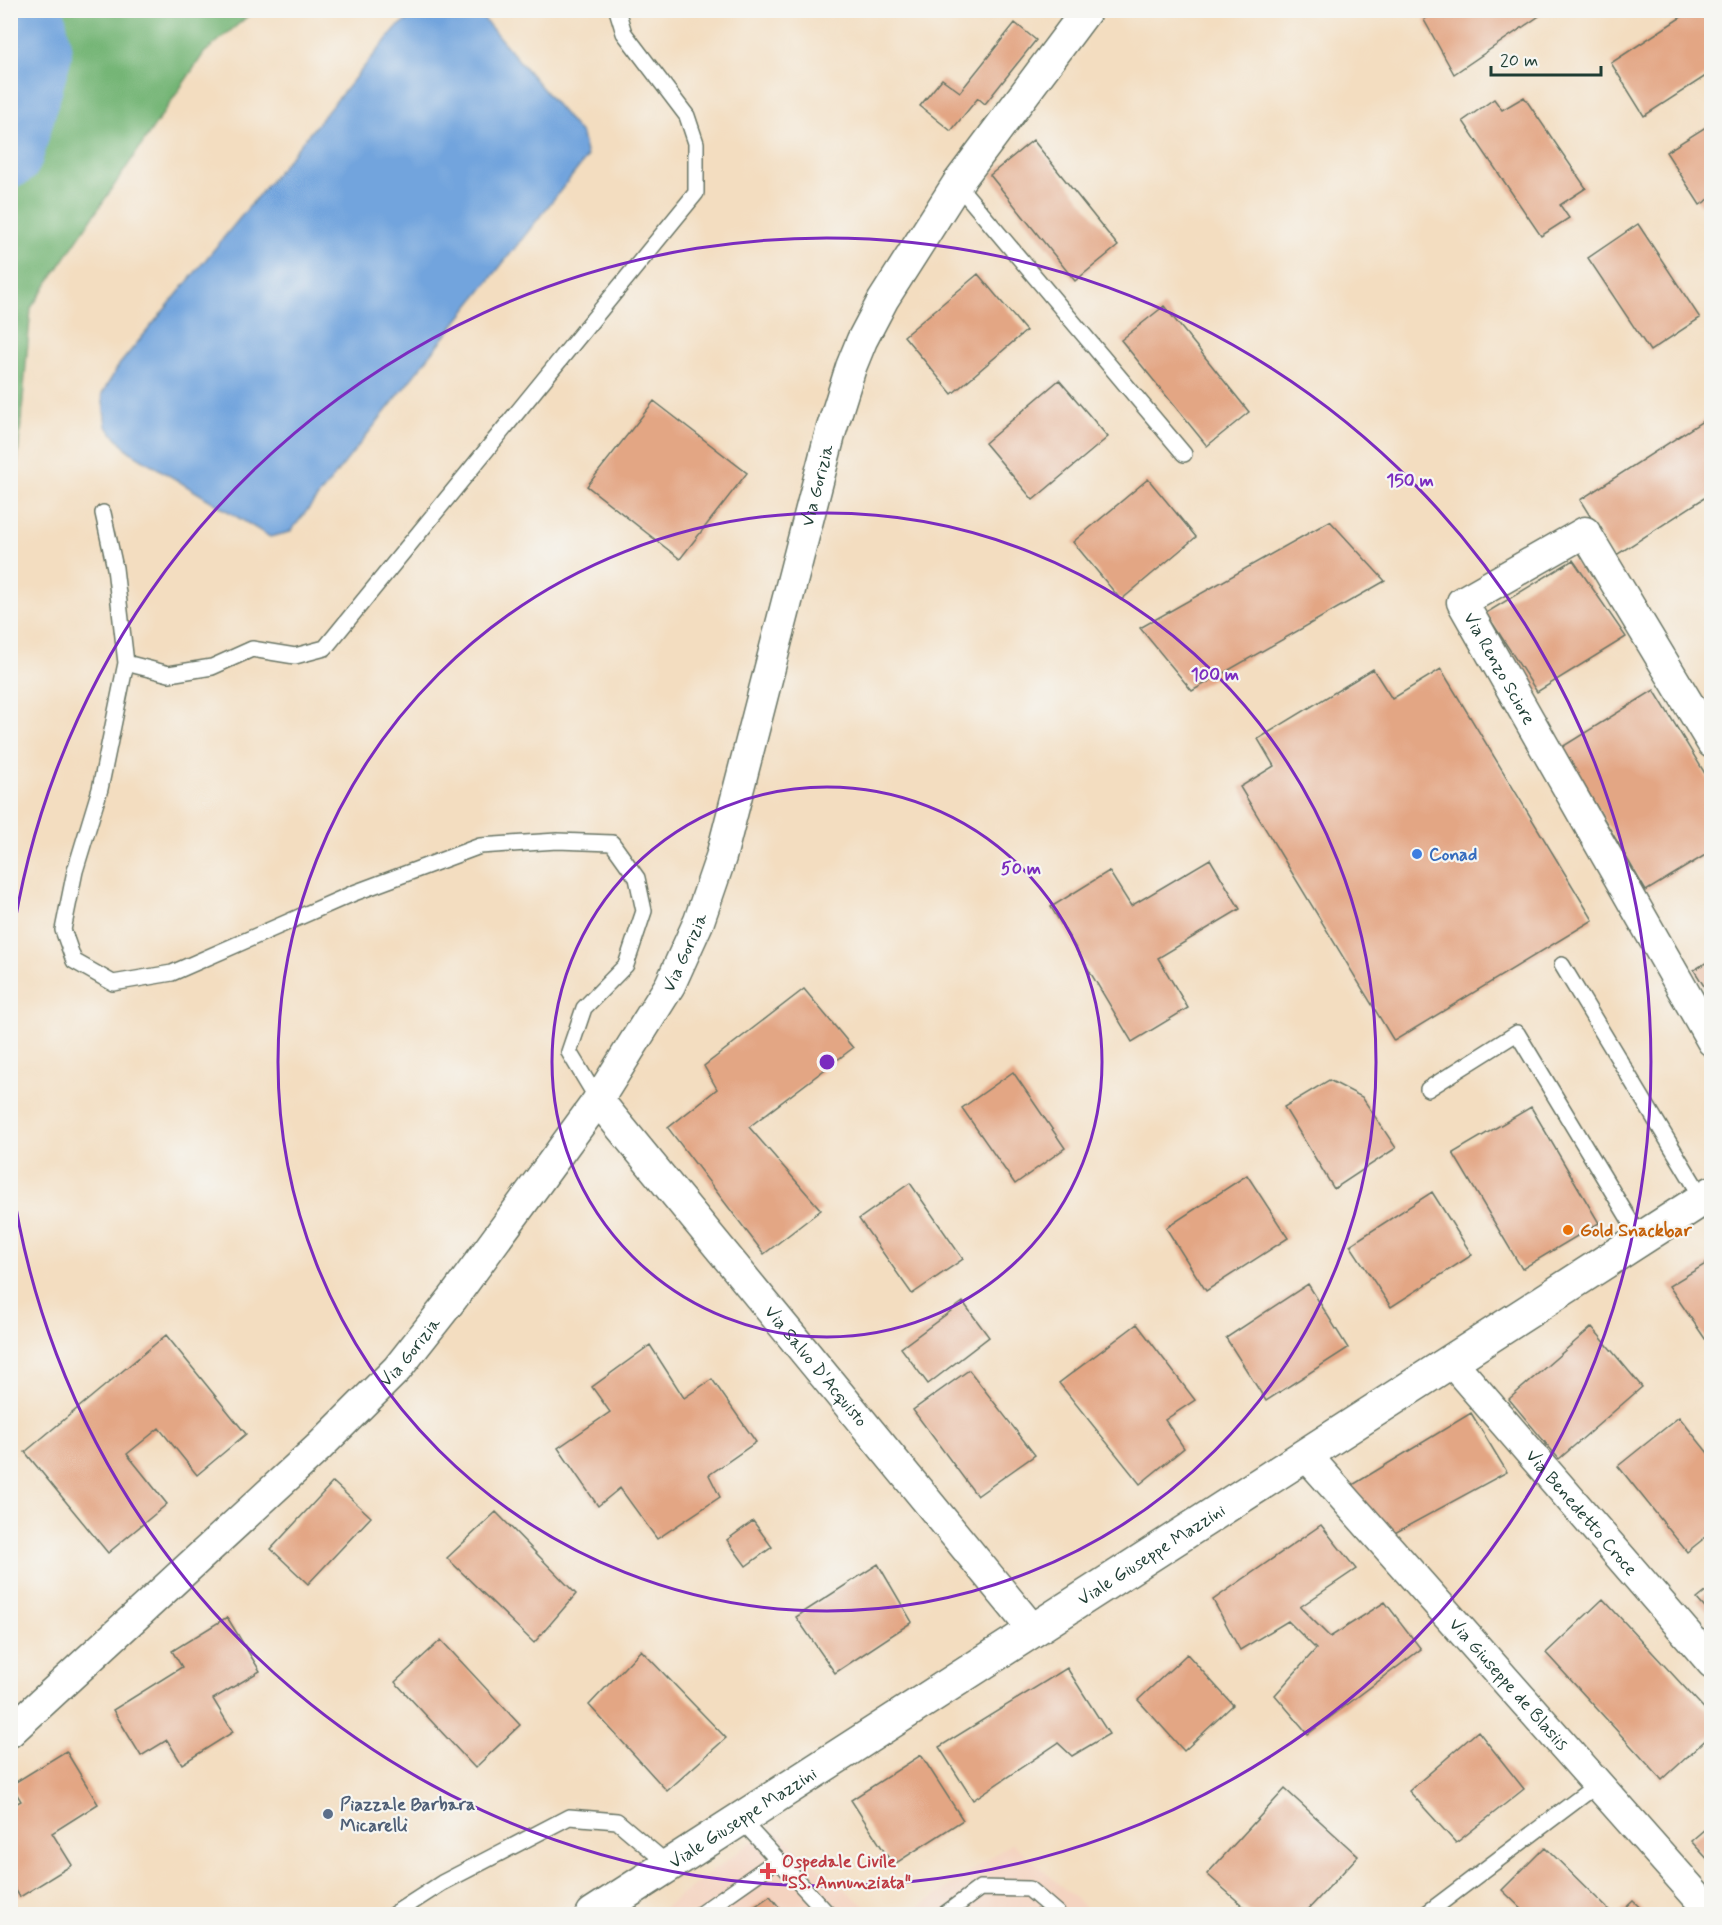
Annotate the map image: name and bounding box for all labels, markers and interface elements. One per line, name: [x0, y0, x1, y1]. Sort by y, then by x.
scale bar: [1491, 39, 1600, 77]
text: 20 m: [1500, 49, 1538, 73]
street label: Via Gorizia: [796, 442, 840, 529]
text: 150 m: [1386, 469, 1434, 493]
street label: Via Renzo Sciore: [1457, 608, 1540, 729]
text: 100 m: [1191, 663, 1239, 687]
place label: Conad: [1429, 843, 1477, 867]
marker: Conad: [1410, 847, 1424, 861]
text: 50 m: [1001, 857, 1041, 881]
street label: Via Gorizia: [657, 910, 714, 997]
centre of rings: [817, 1052, 837, 1072]
place label: Gold Snackbar: [1580, 1219, 1692, 1243]
marker: Gold Snackbar: [1561, 1223, 1575, 1237]
street label: Via Salvo D'Acquisto: [758, 1301, 872, 1432]
street label: Via Gorizia: [375, 1312, 447, 1393]
street label: Via Benedetto Croce: [1520, 1445, 1642, 1581]
street label: Viale Giuseppe Mazzini: [1073, 1499, 1230, 1612]
street label: Via Giuseppe de Blasiis: [1443, 1613, 1573, 1756]
street label: Viale Giuseppe Mazzini: [665, 1762, 822, 1875]
place label: Piazzale Barbara Micarelli: [340, 1793, 475, 1838]
marker: Piazzale Barbara Micarelli: [321, 1807, 335, 1821]
place label: Ospedale Civile "SS. Annunziata": [782, 1850, 911, 1895]
marker: Ospedale Civile "SS. Annunziata": [759, 1862, 777, 1880]

